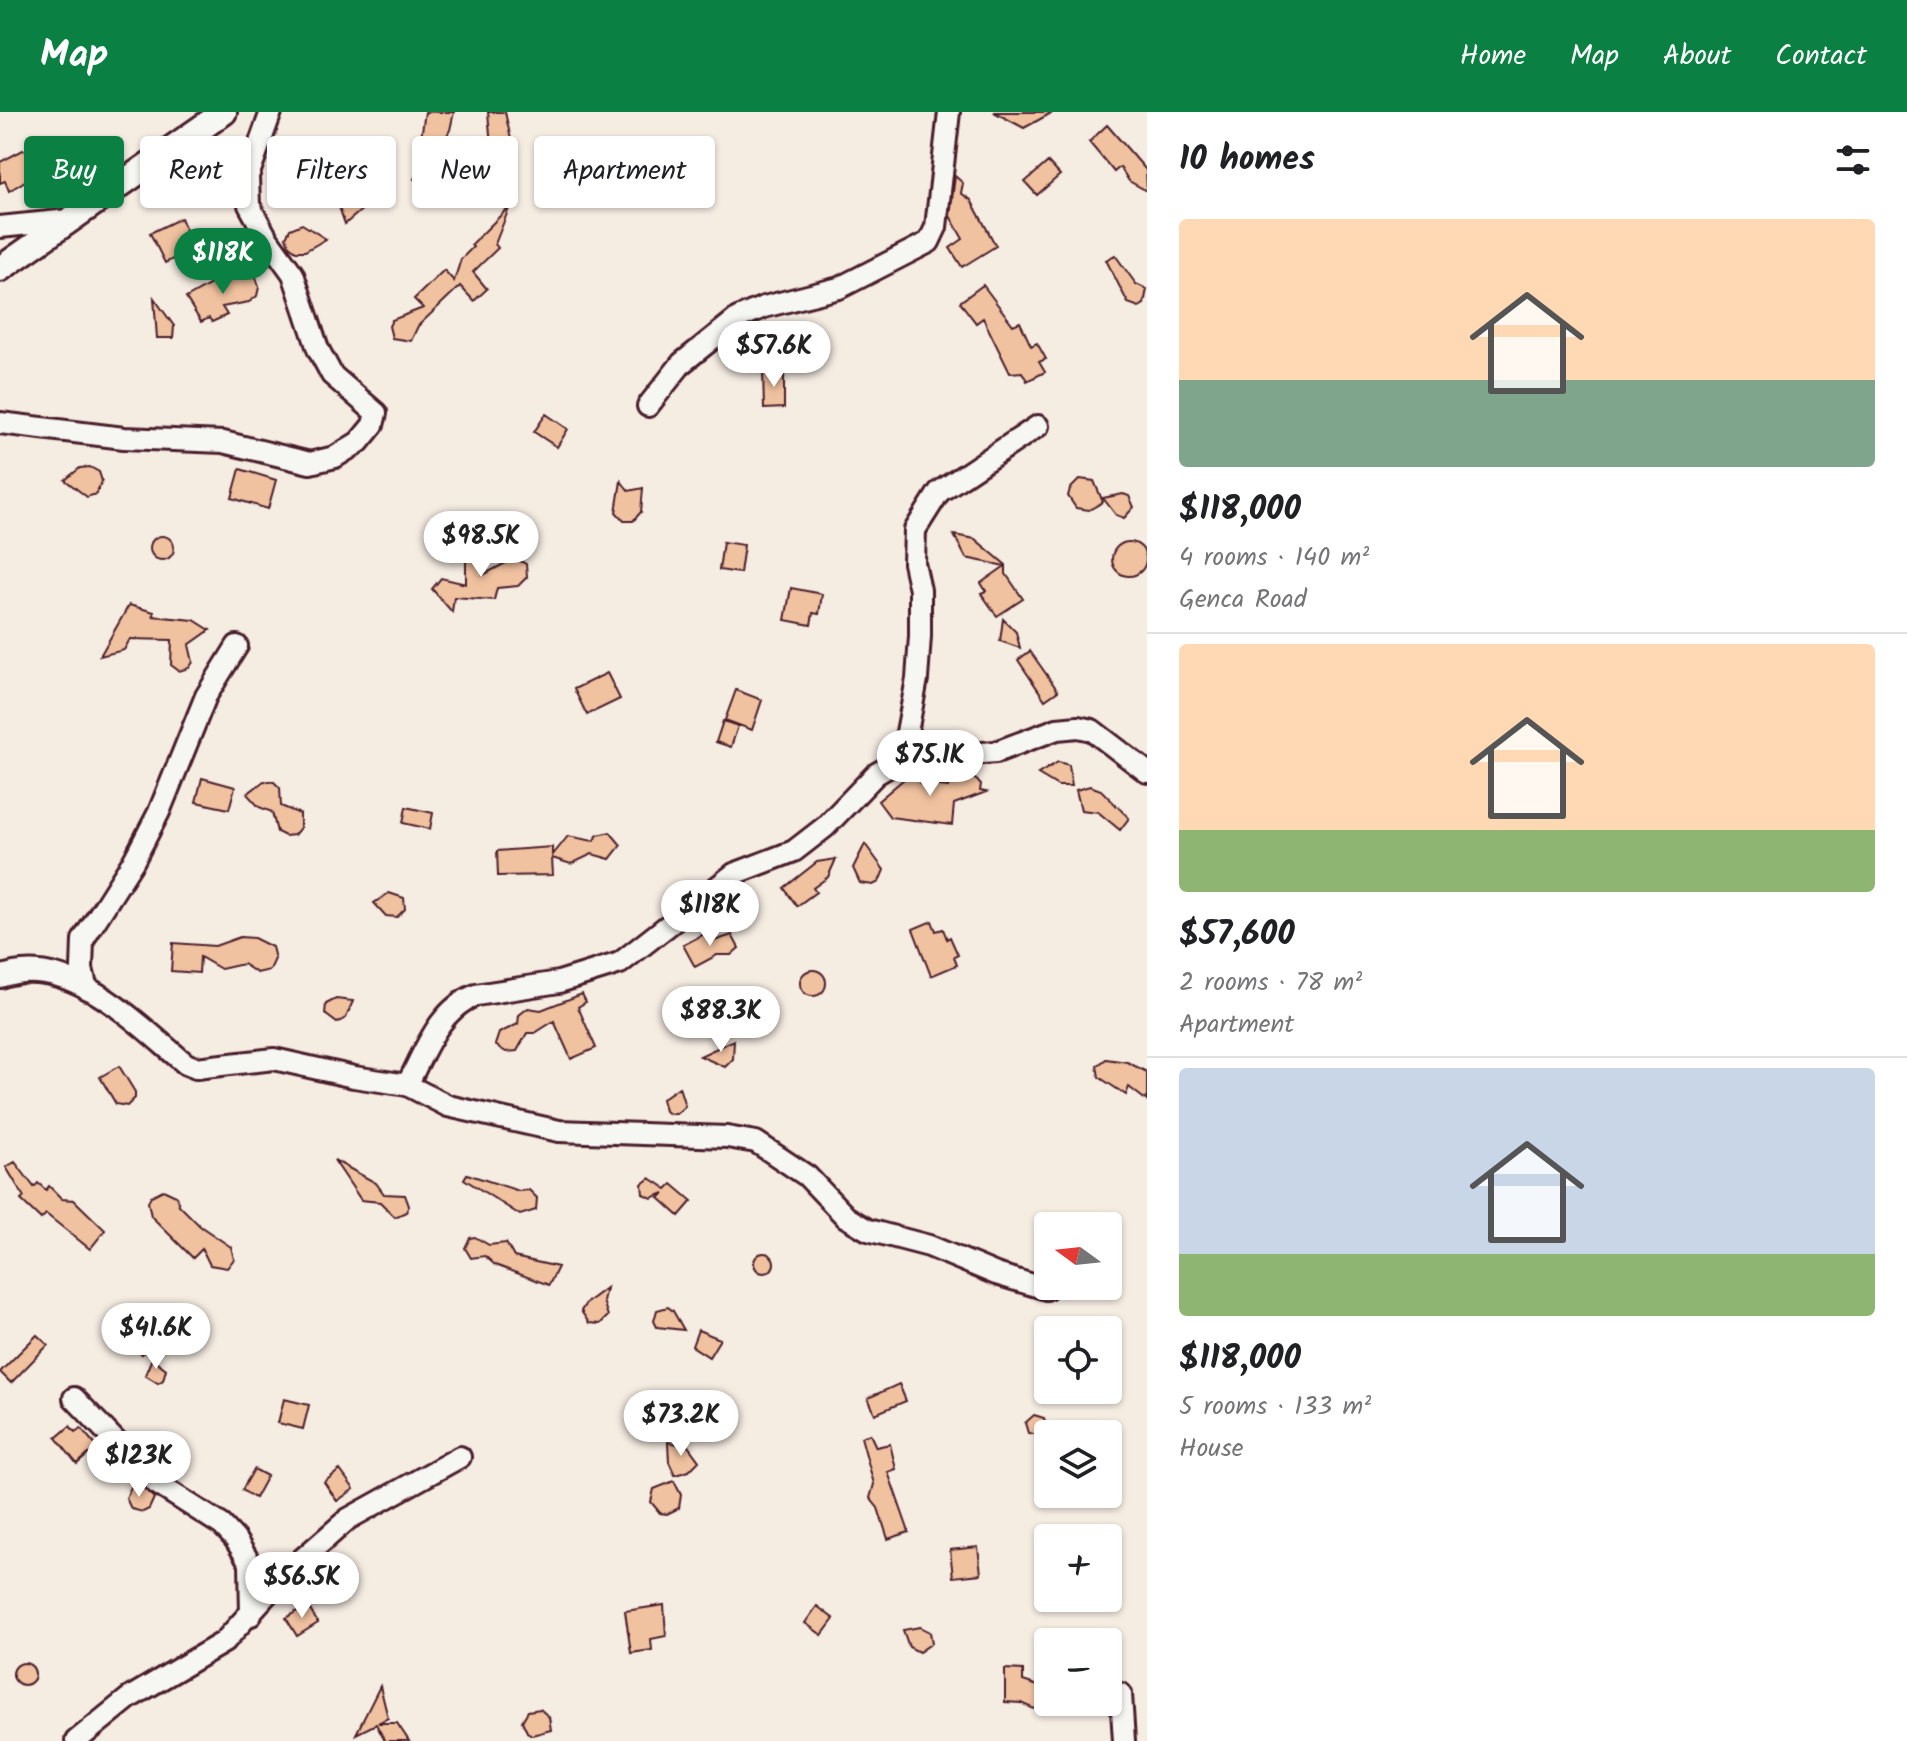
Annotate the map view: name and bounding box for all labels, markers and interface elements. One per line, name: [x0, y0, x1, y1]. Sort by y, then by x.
text: Map: [40, 26, 109, 86]
text: Home: [1460, 34, 1526, 79]
text: Map: [1570, 34, 1619, 79]
text: About: [1663, 34, 1731, 79]
text: Contact: [1775, 34, 1867, 79]
text: 10 homes: [1179, 133, 1315, 187]
chip: Buy: [24, 136, 124, 208]
chip: Rent: [140, 136, 251, 208]
chip: Filters: [267, 136, 396, 208]
chip: New: [412, 136, 518, 208]
chip: Apartment: [534, 136, 715, 208]
icon: filters: [1831, 138, 1875, 182]
pin: $118K: [167, 228, 279, 296]
text: $118K: [192, 233, 254, 275]
icon: home: [1455, 271, 1599, 415]
pin: $57.6K: [709, 321, 839, 389]
text: $57.6K: [736, 326, 812, 368]
text: $118,000: [1179, 483, 1301, 537]
pin: $98.5K: [416, 511, 546, 579]
text: $98.5K: [442, 516, 520, 558]
text: 4 rooms · 140 m²: [1179, 537, 1369, 579]
text: Genca Road: [1179, 579, 1307, 621]
icon: home: [1455, 696, 1599, 840]
pin: $75.1K: [865, 730, 995, 798]
text: $75.1K: [895, 735, 965, 777]
pin: $118K: [654, 880, 766, 948]
text: $118K: [679, 885, 741, 927]
text: $57,600: [1179, 908, 1295, 962]
text: 2 rooms · 78 m²: [1179, 962, 1362, 1004]
pin: $88.3K: [656, 986, 786, 1054]
text: $88.3K: [680, 991, 762, 1033]
text: Apartment: [1179, 1004, 1294, 1046]
icon: home: [1455, 1120, 1599, 1264]
north arrow: [1034, 1212, 1122, 1300]
map controls: [1034, 1212, 1122, 1716]
pin: $41.6K: [91, 1303, 221, 1371]
text: $41.6K: [119, 1308, 193, 1350]
button: locate: [1034, 1316, 1122, 1404]
text: $118,000: [1179, 1332, 1301, 1386]
text: 5 rooms · 133 m²: [1179, 1386, 1371, 1428]
pin: $73.2K: [616, 1390, 746, 1458]
text: $73.2K: [642, 1395, 720, 1437]
button: layers: [1034, 1420, 1122, 1508]
text: House: [1179, 1428, 1243, 1470]
pin: $123K: [83, 1431, 195, 1499]
text: $123K: [105, 1436, 173, 1478]
button: +: [1034, 1524, 1122, 1612]
pin: $56.5K: [237, 1552, 367, 1620]
text: $56.5K: [263, 1557, 341, 1599]
button: −: [1034, 1628, 1122, 1716]

